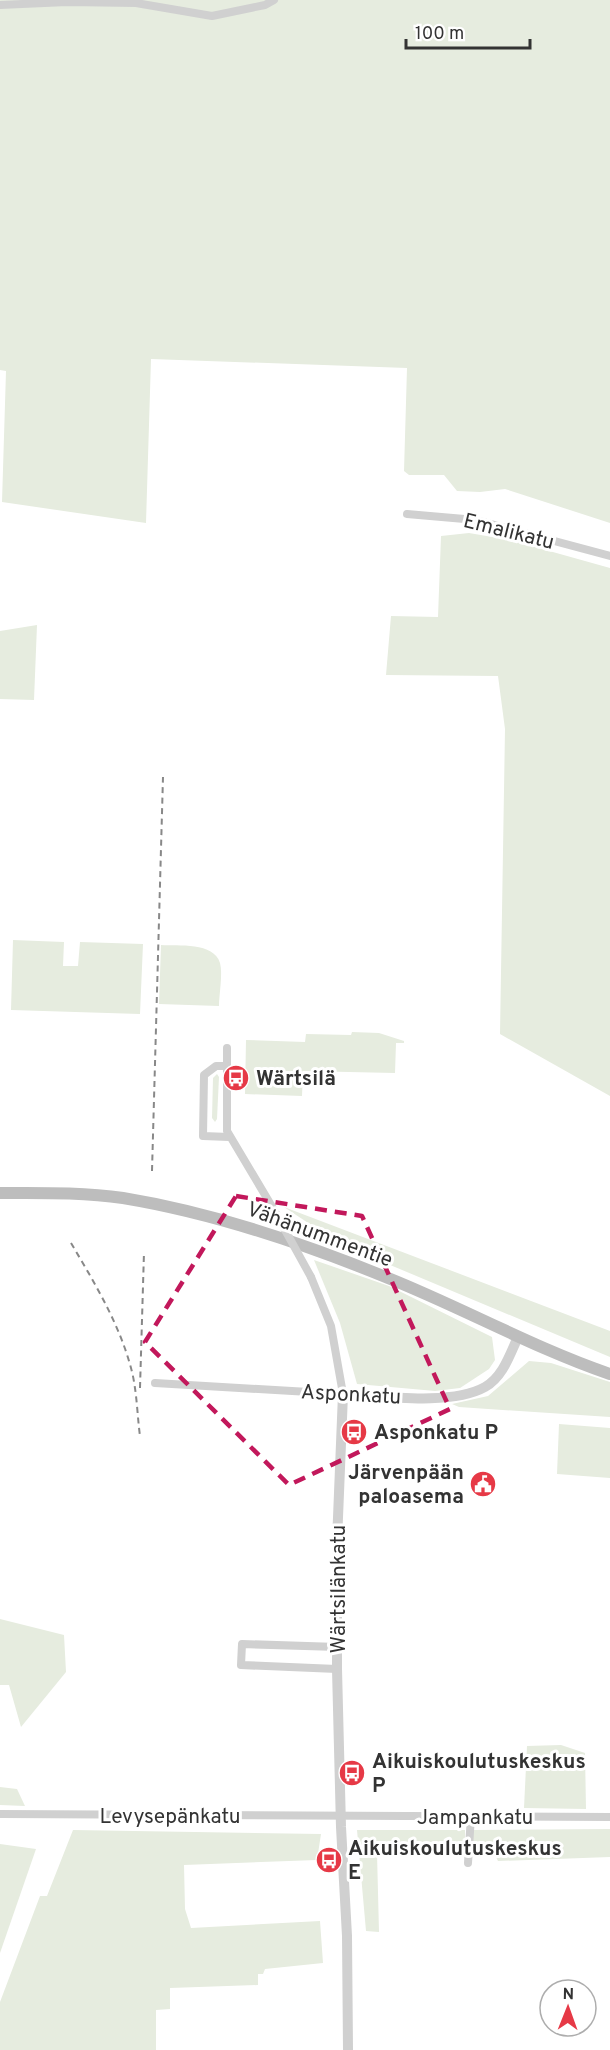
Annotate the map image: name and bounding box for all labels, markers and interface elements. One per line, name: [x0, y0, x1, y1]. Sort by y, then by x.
scale bar: [406, 12, 530, 50]
text: 100 m: [415, 23, 464, 46]
street label: Emalikatu: [460, 508, 557, 557]
bus stop icon: Wärtsilä: [221, 1063, 251, 1093]
place label: Wärtsilä: [256, 1066, 336, 1093]
street label: Vähänummentie: [243, 1196, 396, 1274]
street label: Asponkatu: [300, 1379, 402, 1412]
bus stop icon: Asponkatu P: [339, 1417, 369, 1447]
place label: Asponkatu P: [374, 1420, 498, 1447]
place label: Järvenpään paloasema: [348, 1460, 464, 1511]
public building icon: Järvenpään paloasema: [468, 1469, 498, 1499]
street label: Wärtsilänkatu: [326, 1525, 353, 1653]
place label: Aikuiskoulutuskeskus P: [372, 1749, 586, 1800]
bus stop icon: Aikuiskoulutuskeskus P: [337, 1758, 367, 1788]
street label: Levysepänkatu: [99, 1804, 241, 1831]
street label: Jampankatu: [417, 1805, 533, 1832]
place label: Aikuiskoulutuskeskus E: [348, 1836, 562, 1887]
bus stop icon: Aikuiskoulutuskeskus E: [314, 1845, 344, 1875]
north arrow: [538, 1978, 598, 2038]
text: N: [562, 1985, 574, 2005]

